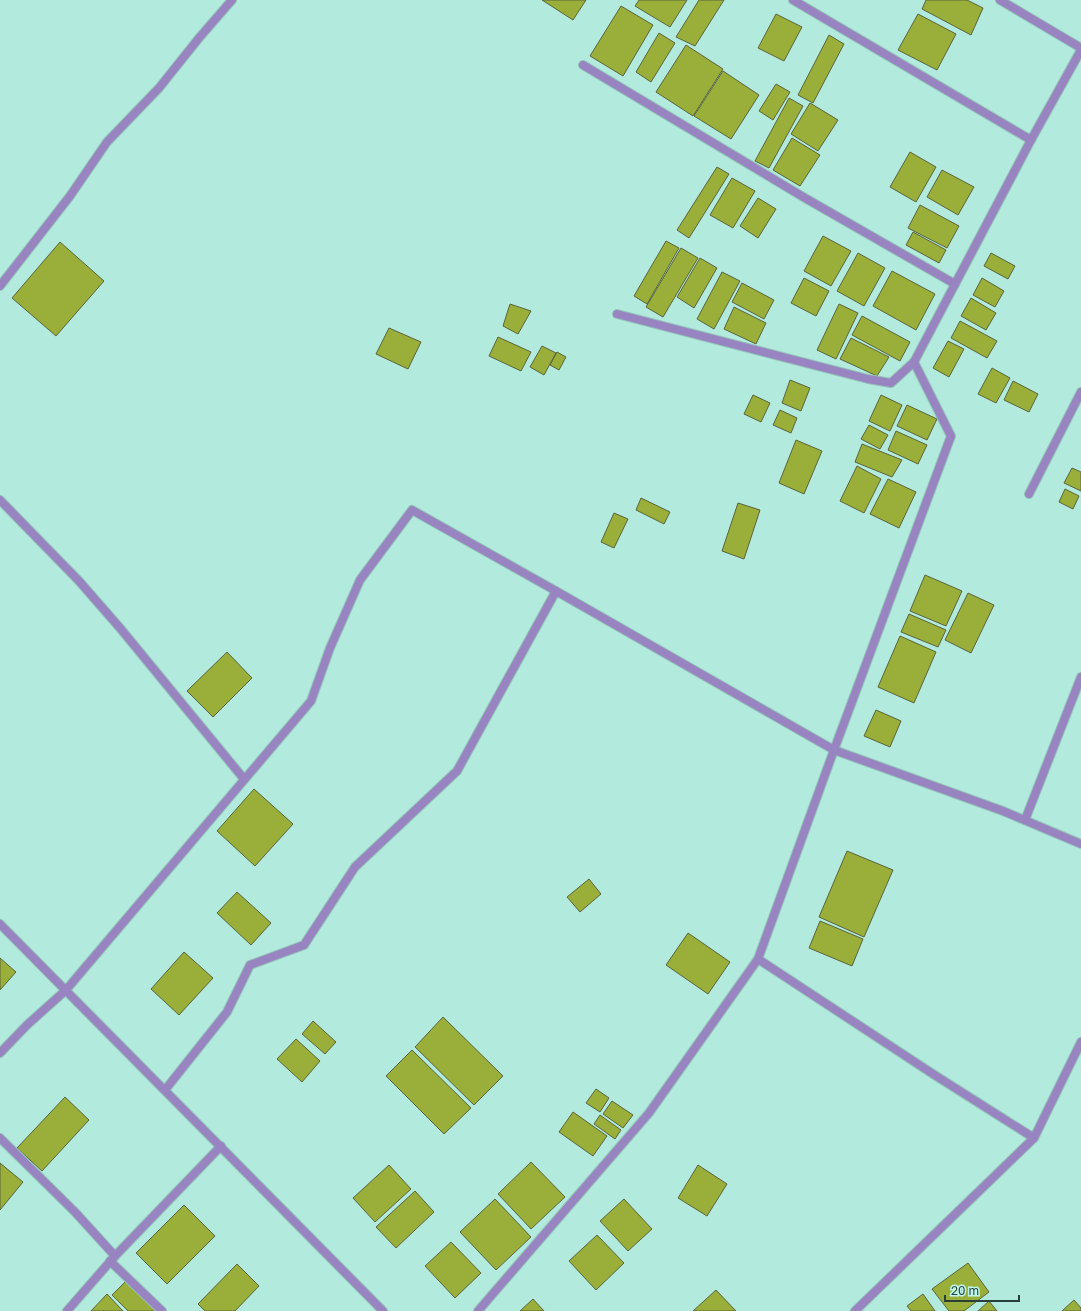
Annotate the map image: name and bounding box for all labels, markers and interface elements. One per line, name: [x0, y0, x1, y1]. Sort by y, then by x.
scale bar: [945, 1277, 1019, 1303]
text: 20 m: [951, 1283, 979, 1298]

